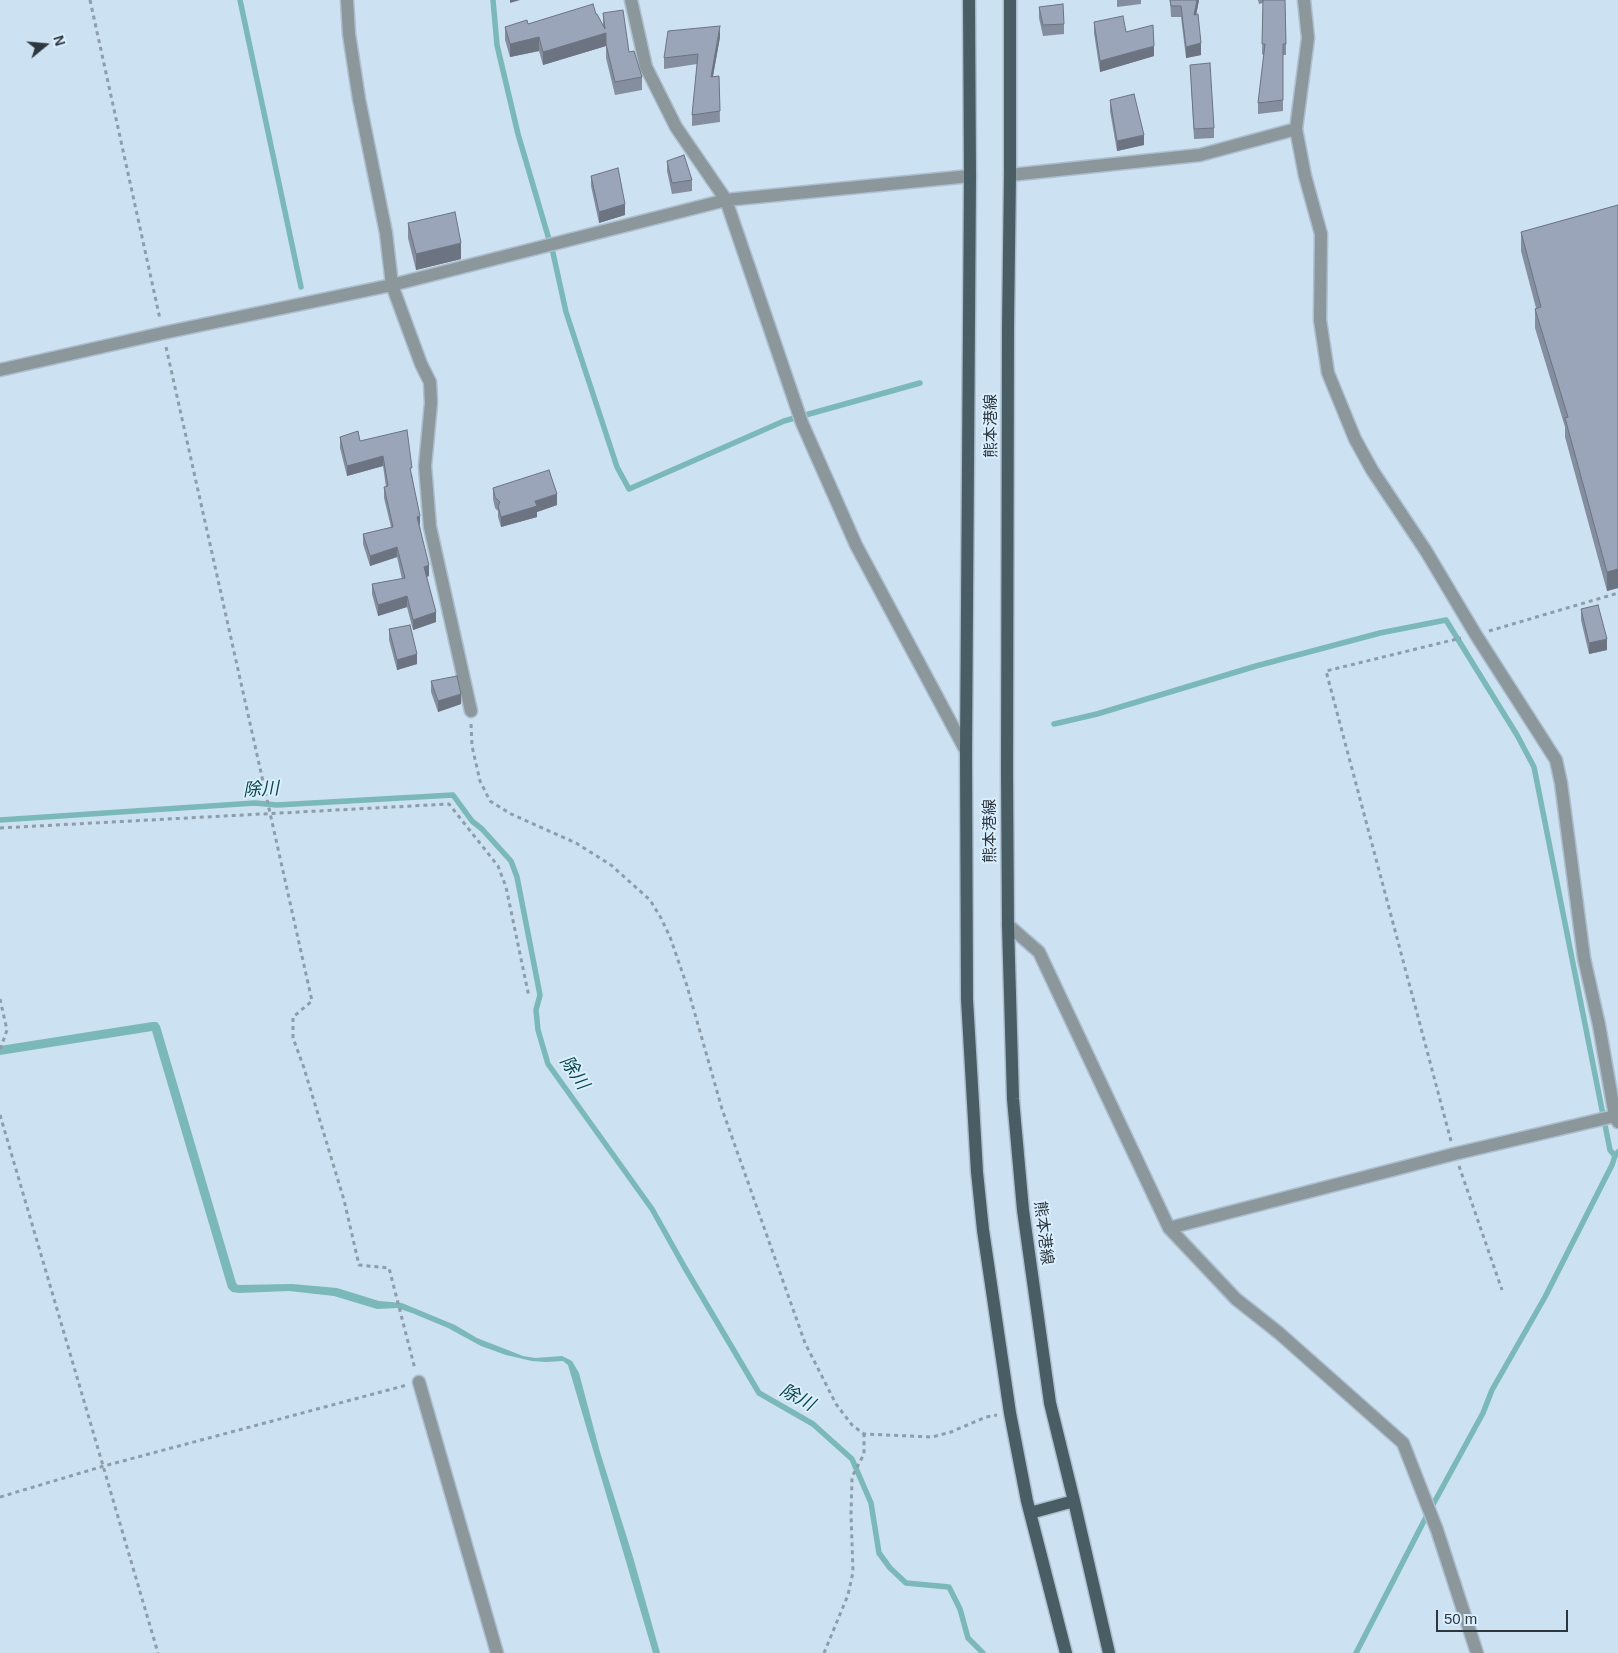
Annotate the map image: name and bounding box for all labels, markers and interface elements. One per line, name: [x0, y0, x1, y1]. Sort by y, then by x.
north arrow: [20, 20, 70, 70]
text: N: [50, 33, 68, 48]
street label: 熊本港線: [982, 394, 1002, 458]
water label: 除川: [242, 778, 280, 802]
street label: 熊本港線: [981, 799, 1001, 863]
water label: 除川: [555, 1052, 593, 1094]
street label: 熊本港線: [1030, 1200, 1056, 1266]
water label: 除川: [776, 1380, 818, 1416]
scale bar: [1438, 1600, 1570, 1632]
text: 50 m: [1444, 1610, 1477, 1627]

